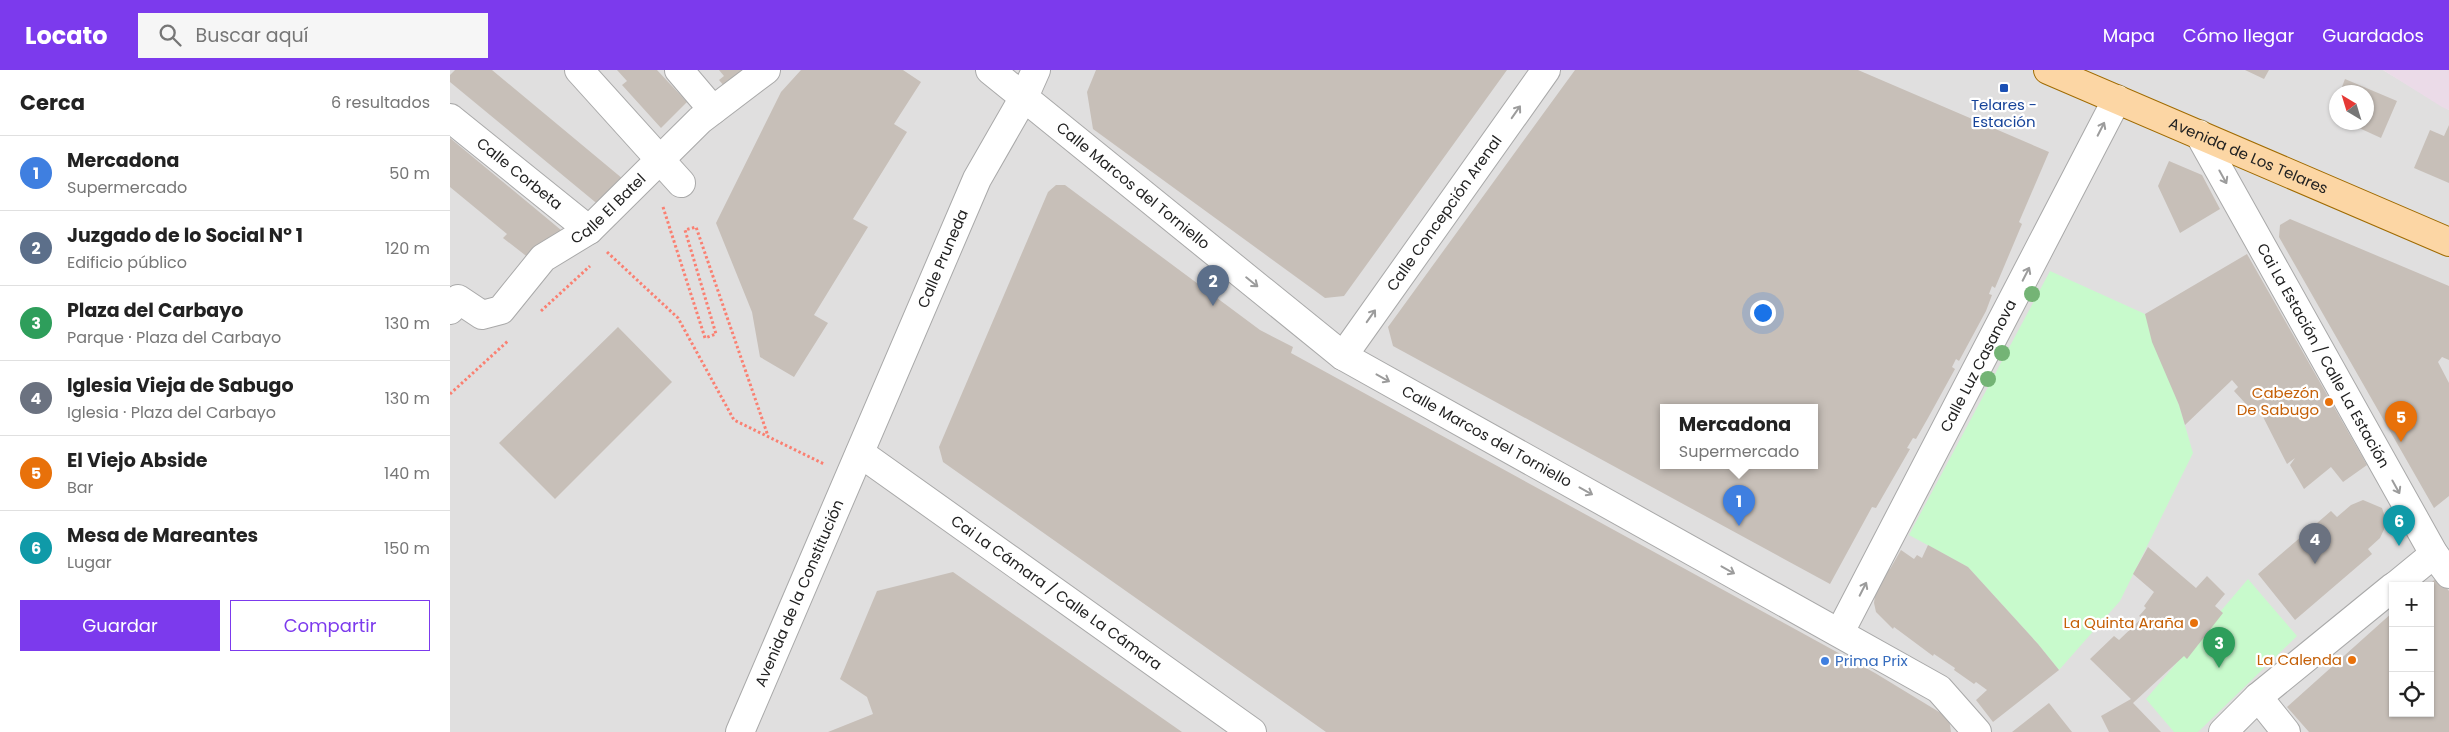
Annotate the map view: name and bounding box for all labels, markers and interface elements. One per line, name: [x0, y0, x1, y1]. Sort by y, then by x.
search box: [138, 13, 488, 58]
text: Locato: [25, 19, 108, 52]
icon: search: [156, 21, 184, 49]
text: Buscar aquí: [196, 22, 308, 49]
text: Mapa: [2103, 23, 2155, 48]
text: Cómo llegar: [2183, 23, 2294, 48]
text: Guardados: [2322, 23, 2424, 48]
marker: Telares - Estación: [1998, 82, 2010, 94]
north arrow: [2329, 85, 2374, 130]
text: Cerca: [20, 88, 85, 117]
text: 6 resultados: [331, 91, 430, 114]
place label: Telares - Estación: [1971, 94, 2037, 132]
one-way arrow: [1511, 105, 1521, 119]
street label: Avenida de Los Telares: [2166, 112, 2331, 199]
street label: Calle Marcos del Torniello: [1052, 117, 1214, 254]
one-way arrow: [2096, 122, 2106, 137]
street label: Calle Concepción Arenal: [1381, 131, 1506, 295]
street label: Calle Corbeta: [472, 133, 567, 214]
text: Mercadona: [67, 147, 179, 174]
text: 1: [33, 162, 39, 185]
text: 50 m: [389, 162, 430, 185]
street label: Calle El Batel: [566, 169, 650, 249]
one-way arrow: [2218, 169, 2228, 184]
text: Supermercado: [67, 176, 187, 199]
street label: Calle Pruneda: [912, 206, 973, 311]
text: Juzgado de lo Social Nº 1: [67, 222, 303, 249]
text: 2: [31, 237, 41, 260]
text: 120 m: [385, 237, 430, 260]
street label: Cai La Estación / Calle La Estación: [2252, 239, 2395, 472]
text: Edificio público: [67, 251, 187, 274]
pin: 2: [1197, 265, 1229, 306]
one-way arrow: [2021, 266, 2031, 281]
one-way arrow: [1245, 277, 1258, 288]
street label: Calle Luz Casanova: [1935, 296, 2021, 436]
text: Plaza del Carbayo: [67, 297, 243, 324]
your location: [1750, 300, 1776, 326]
one-way arrow: [1366, 309, 1376, 323]
text: 3: [31, 312, 41, 335]
text: 130 m: [385, 312, 430, 335]
text: Parque · Plaza del Carbayo: [67, 326, 281, 349]
text: Iglesia Vieja de Sabugo: [67, 372, 294, 399]
one-way arrow: [1375, 373, 1390, 383]
street label: Calle Marcos del Torniello: [1398, 380, 1576, 492]
place label: Cabezón De Sabugo: [2237, 382, 2319, 420]
text: 4: [31, 387, 41, 410]
text: 130 m: [385, 387, 430, 410]
marker: Cabezón De Sabugo: [2323, 396, 2335, 408]
text: Iglesia · Plaza del Carbayo: [67, 401, 276, 424]
pin: 5: [2385, 401, 2417, 442]
popup: [1660, 404, 1818, 469]
text: Mercadona: [1679, 411, 1791, 438]
text: Supermercado: [1679, 440, 1799, 463]
text: El Viejo Abside: [67, 447, 208, 474]
text: 5: [31, 462, 41, 485]
text: 140 m: [384, 462, 430, 485]
text: Bar: [67, 476, 94, 499]
one-way arrow: [2391, 479, 2401, 494]
pin: 1: [1723, 485, 1755, 526]
one-way arrow: [1578, 487, 1593, 496]
street label: Avenida de la Constitución: [750, 496, 848, 690]
pin: 6: [2383, 505, 2415, 546]
street label: Cai La Cámara / Calle La Cámara: [947, 510, 1166, 675]
text: Mesa de Mareantes: [67, 522, 258, 549]
pin: 4: [2299, 523, 2331, 564]
text: 6: [31, 537, 41, 560]
text: 150 m: [384, 537, 430, 560]
text: Lugar: [67, 551, 112, 574]
one-way arrow: [1720, 565, 1735, 575]
one-way arrow: [1859, 582, 1868, 597]
map controls: [2389, 582, 2434, 717]
button: +: [2389, 582, 2434, 627]
button: Guardar: [20, 600, 220, 651]
button: Compartir: [230, 600, 430, 651]
place label: La Quinta Araña: [2063, 612, 2184, 633]
marker: La Quinta Araña: [2188, 617, 2200, 629]
pin: 3: [2203, 627, 2235, 668]
button: −: [2389, 627, 2434, 672]
place label: La Calenda: [2257, 649, 2342, 670]
place label: Prima Prix: [1835, 650, 1908, 671]
marker: La Calenda: [2346, 654, 2358, 666]
marker: Prima Prix: [1819, 655, 1831, 667]
button: locate: [2389, 672, 2434, 717]

